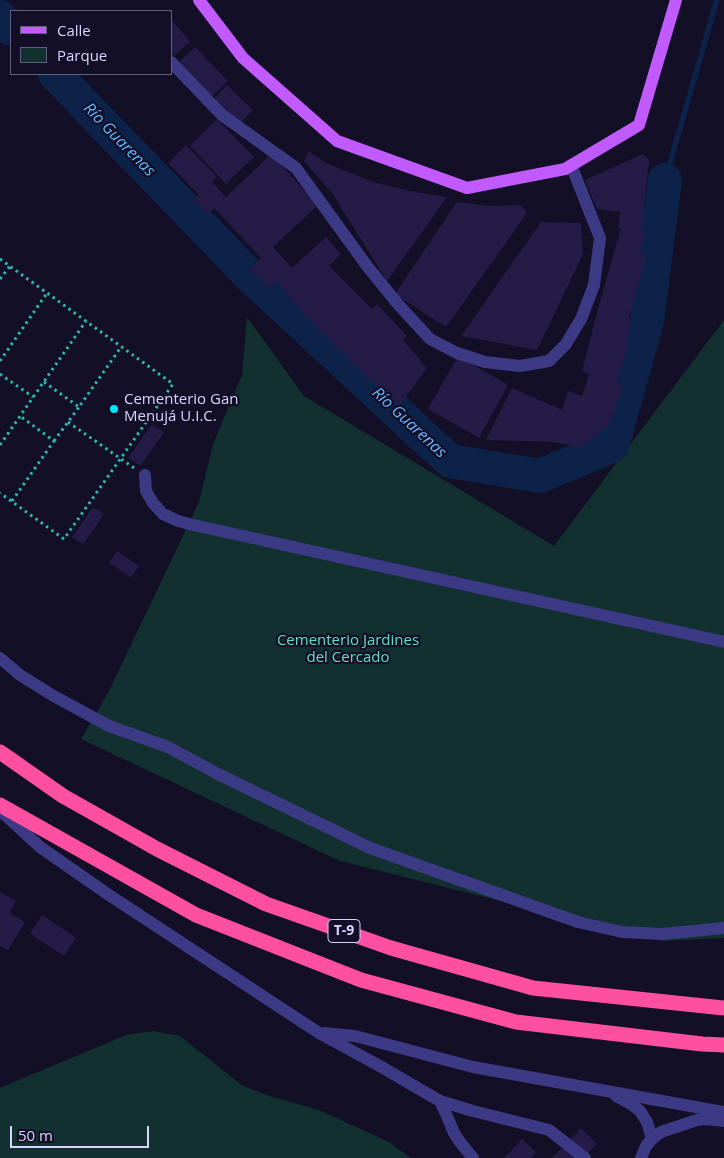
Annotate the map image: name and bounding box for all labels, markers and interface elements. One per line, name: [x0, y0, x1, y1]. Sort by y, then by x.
legend: [10, 10, 172, 75]
text: Calle: [57, 20, 91, 40]
text: Parque: [57, 45, 107, 65]
water label: Río Guarenas: [79, 99, 159, 181]
water label: Río Guarenas: [368, 384, 450, 462]
place label: Cementerio Gan Menujá U.I.C.: [124, 391, 238, 426]
marker: Cementerio Gan Menujá U.I.C.: [108, 403, 120, 415]
park label: Cementerio Jardines del Cercado: [277, 632, 419, 667]
road number: T-9: [328, 919, 360, 942]
scale bar: [12, 1116, 151, 1148]
text: 50 m: [18, 1125, 53, 1145]

